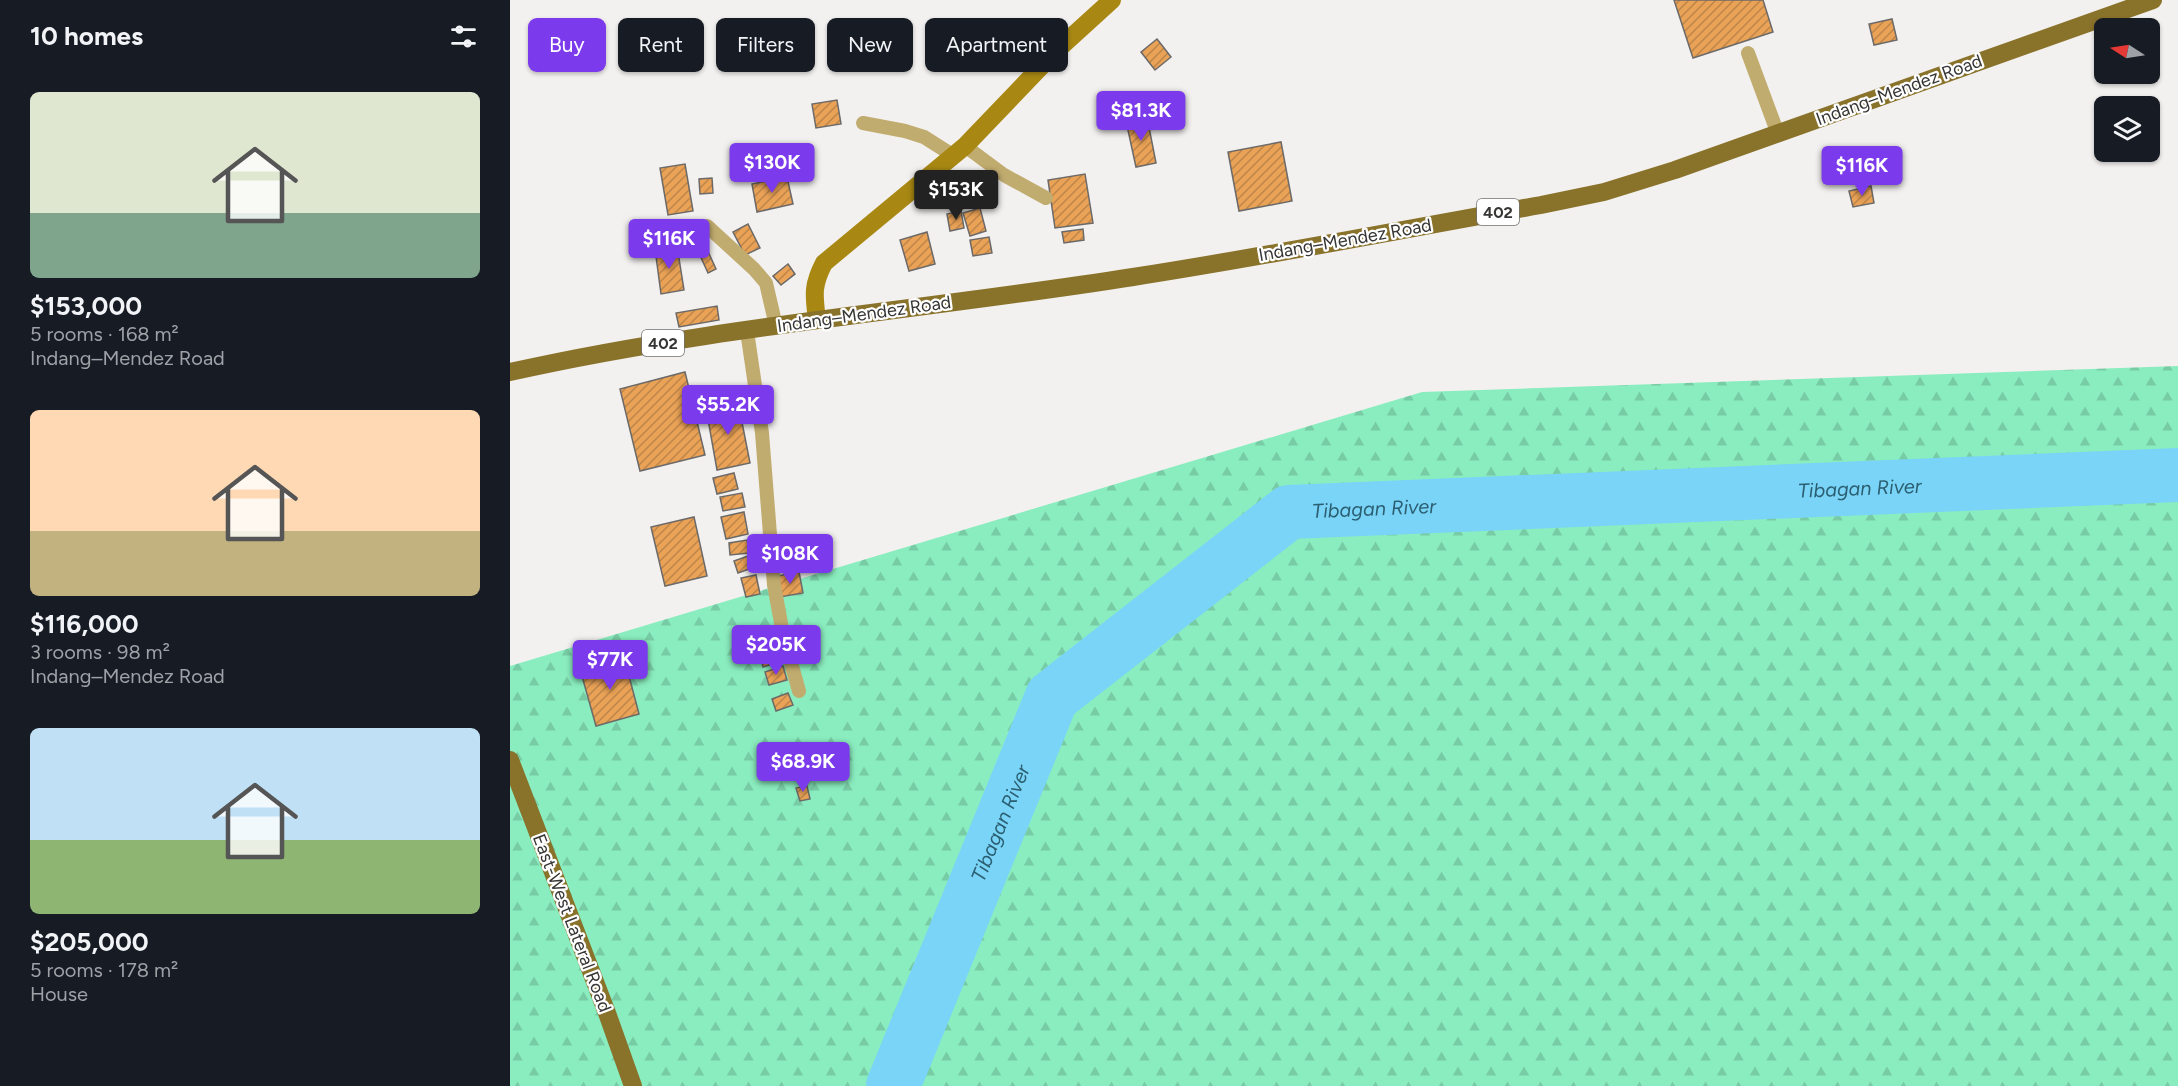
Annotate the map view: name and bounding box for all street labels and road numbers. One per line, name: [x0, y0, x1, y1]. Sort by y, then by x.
street label: Indang–Mendez Road: [1813, 50, 1985, 130]
road number: 402: [1477, 199, 1519, 225]
street label: Indang–Mendez Road: [1257, 214, 1433, 266]
street label: Indang–Mendez Road: [776, 291, 952, 337]
road number: 402: [642, 330, 684, 356]
street label: East-West Lateral Road: [528, 831, 616, 1015]

